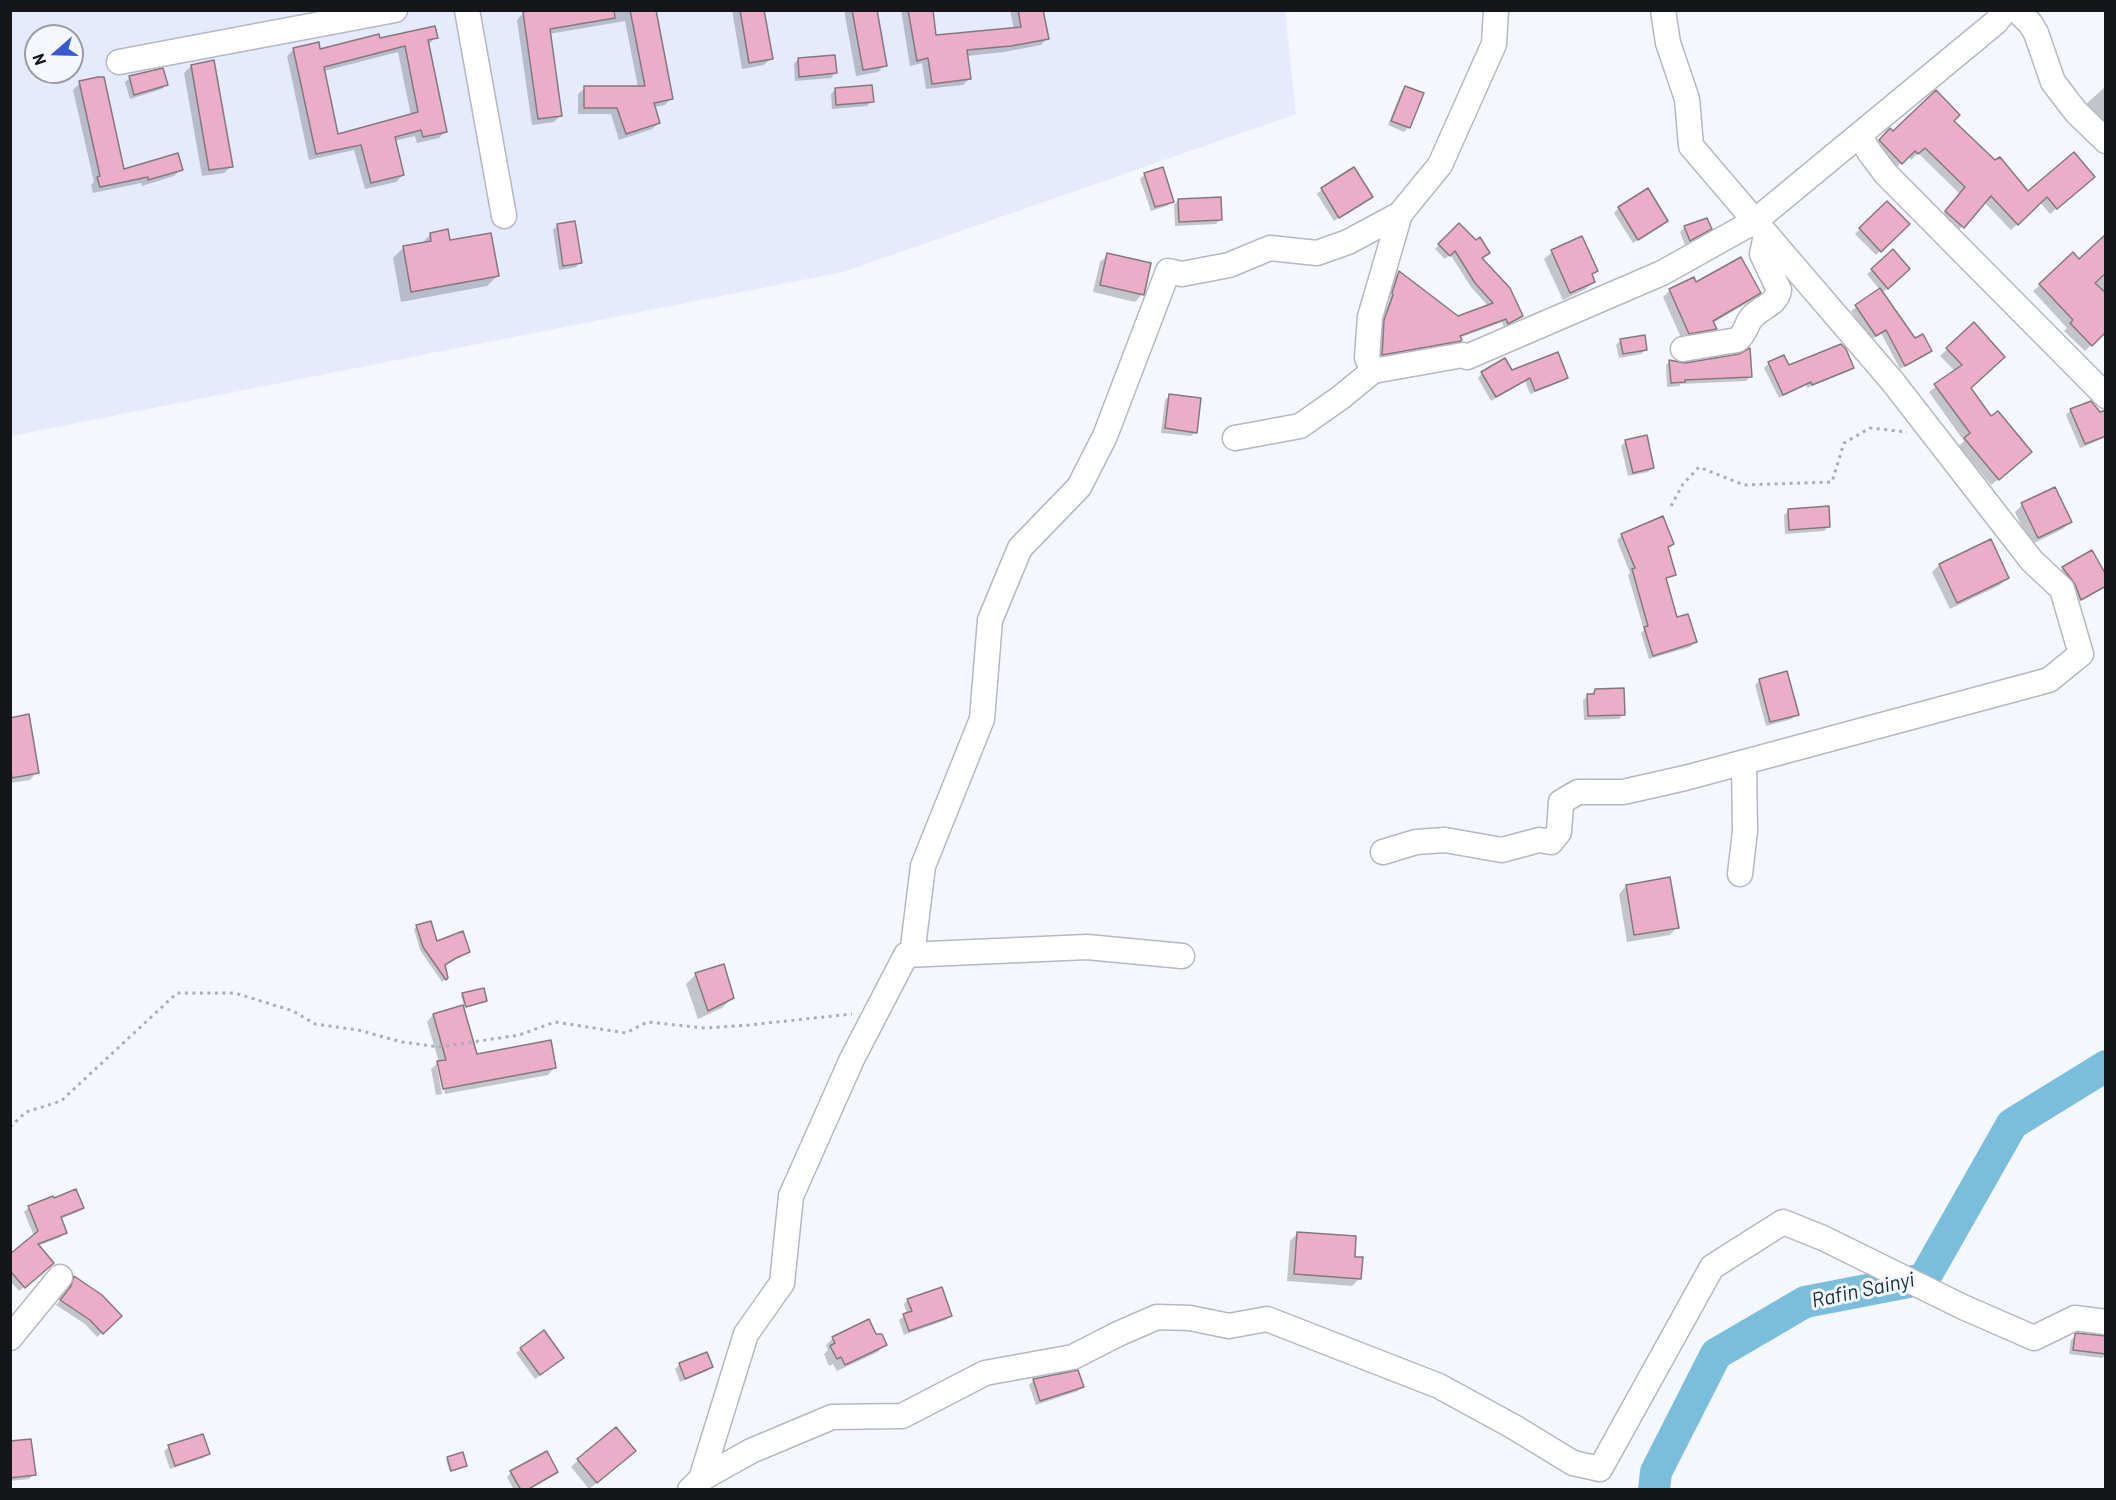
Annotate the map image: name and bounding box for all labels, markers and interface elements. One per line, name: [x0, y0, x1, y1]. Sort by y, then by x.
north arrow: [24, 24, 84, 84]
text: N: [28, 51, 49, 68]
water label: Rafin Sainyi: [1809, 1267, 1917, 1313]

